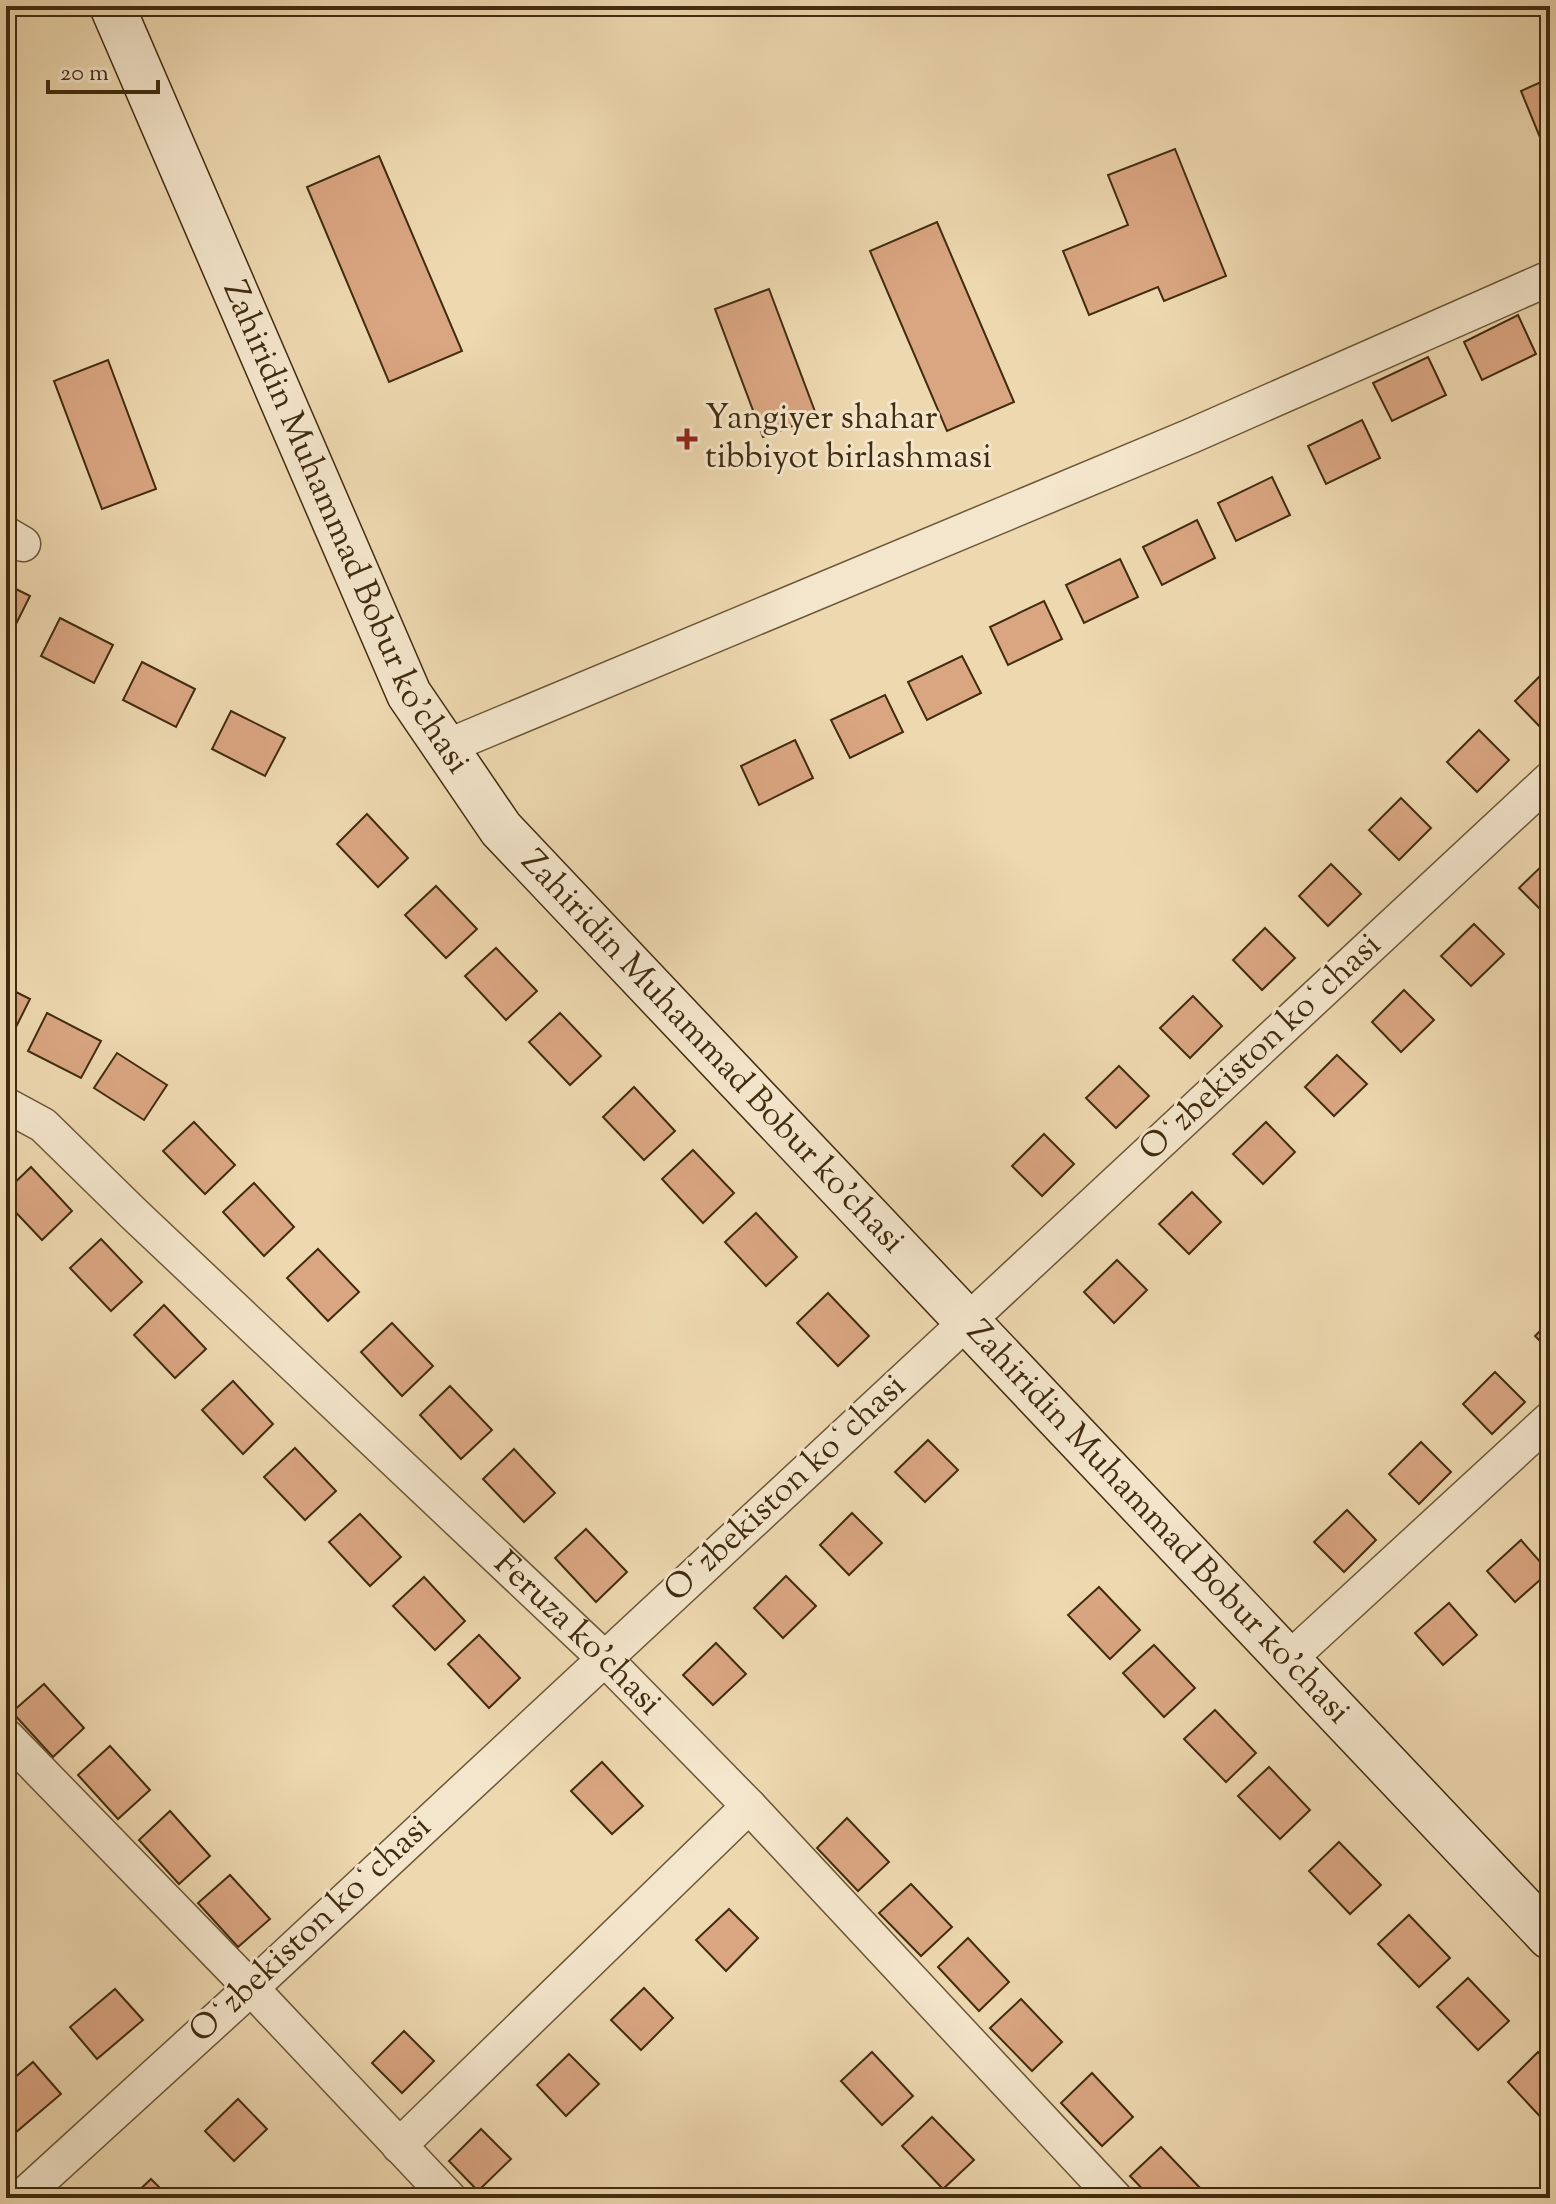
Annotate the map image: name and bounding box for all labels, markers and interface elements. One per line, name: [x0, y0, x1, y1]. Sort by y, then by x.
scale bar: [48, 44, 158, 94]
text: 20 m: [60, 57, 109, 91]
street label: Zahiridin Muhammad Bobur ko'chasi: [209, 274, 481, 784]
place label: Yangiyer shahar tibbiyot birlashmasi: [705, 395, 992, 483]
marker: Yangiyer shahar tibbiyot birlashmasi: [676, 428, 698, 450]
street label: Zahiridin Muhammad Bobur ko'chasi: [509, 839, 916, 1265]
street label: Oʻzbekiston koʻchasi: [1129, 923, 1393, 1173]
street label: Zahiridin Muhammad Bobur ko'chasi: [954, 1310, 1361, 1736]
street label: Oʻzbekiston koʻchasi: [654, 1364, 918, 1614]
street label: Feruza ko'chasi: [482, 1541, 673, 1727]
street label: Oʻzbekiston koʻchasi: [179, 1805, 443, 2055]

